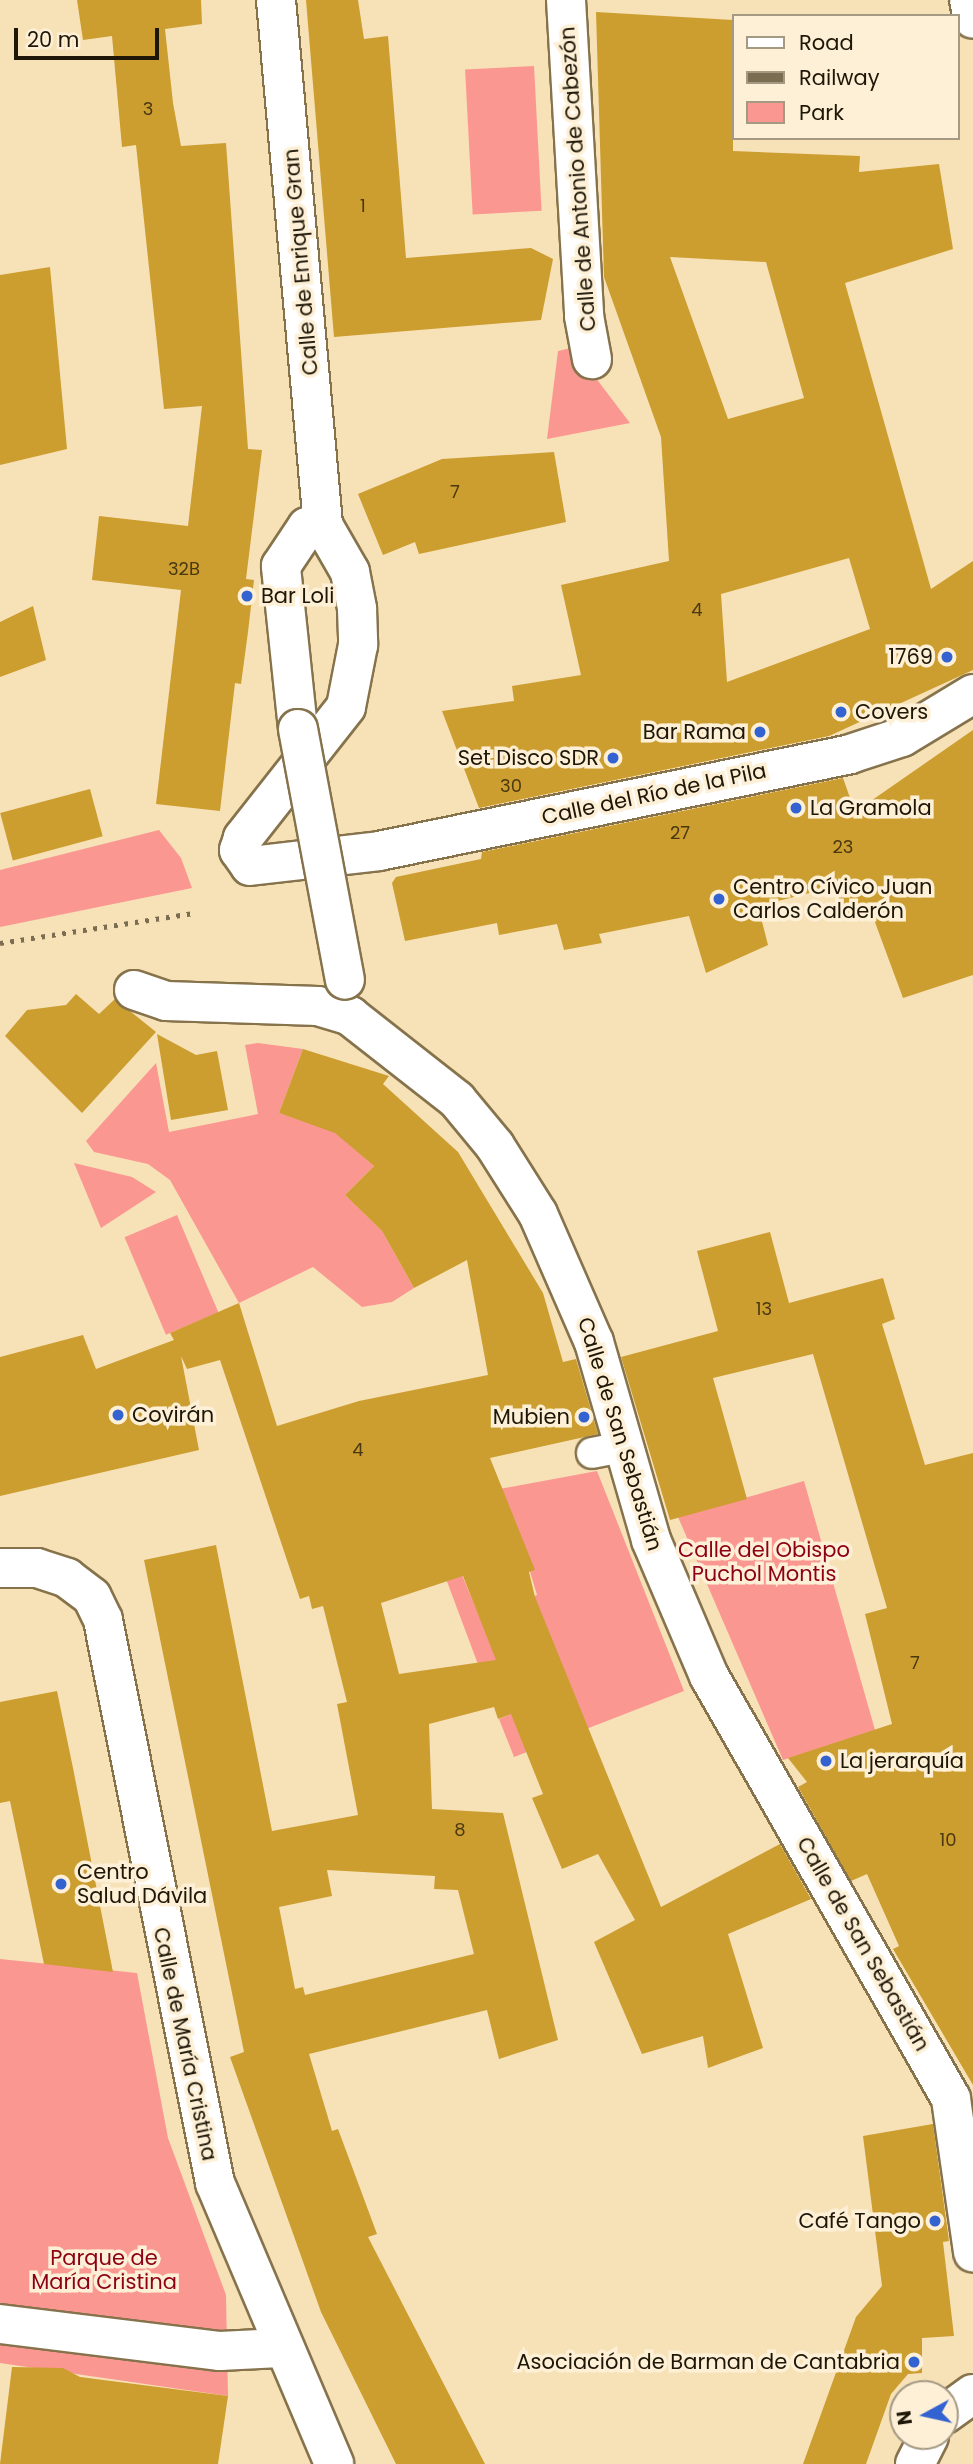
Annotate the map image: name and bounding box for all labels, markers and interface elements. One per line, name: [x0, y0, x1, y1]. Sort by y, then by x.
scale bar: [18, 14, 163, 58]
legend: [732, 14, 959, 140]
text: 20 m: [27, 25, 80, 54]
street label: Calle de Antonio de Cabezón: [555, 26, 601, 332]
text: Road: [799, 28, 854, 57]
text: Railway: [799, 63, 880, 92]
house number: 3: [143, 98, 153, 120]
text: Park: [799, 98, 844, 127]
street label: Calle de Enrique Gran: [279, 148, 323, 376]
house number: 1: [360, 195, 366, 217]
house number: 7: [450, 481, 460, 503]
house number: 32B: [168, 558, 200, 580]
place label: Bar Loli: [261, 583, 334, 609]
marker: Bar Loli: [239, 588, 255, 604]
house number: 4: [691, 599, 703, 621]
place label: 1769: [888, 644, 933, 670]
marker: 1769: [939, 649, 955, 665]
place label: Covers: [855, 699, 928, 725]
marker: Covers: [833, 704, 849, 720]
place label: Bar Rama: [643, 719, 746, 745]
marker: Bar Rama: [752, 724, 768, 740]
place label: Set Disco SDR: [458, 745, 599, 771]
marker: Set Disco SDR: [605, 750, 621, 766]
street label: Calle del Río de la Pila: [539, 758, 769, 830]
house number: 30: [500, 775, 522, 797]
place label: La Gramola: [810, 795, 932, 821]
marker: La Gramola: [788, 800, 804, 816]
house number: 27: [670, 822, 690, 844]
house number: 23: [833, 836, 853, 858]
place label: Centro Cívico Juan Carlos Calderón: [733, 874, 933, 924]
marker: Centro Cívico Juan Carlos Calderón: [711, 891, 727, 907]
house number: 13: [756, 1298, 772, 1320]
street label: Calle de San Sebastián: [572, 1314, 668, 1554]
place label: Covirán: [132, 1402, 214, 1428]
place label: Mubien: [493, 1404, 570, 1430]
marker: Covirán: [110, 1407, 126, 1423]
marker: Mubien: [576, 1409, 592, 1425]
house number: 4: [352, 1439, 364, 1461]
park label: Calle del Obispo Puchol Montis: [678, 1537, 850, 1587]
house number: 7: [910, 1652, 920, 1674]
place label: La jerarquía: [840, 1748, 964, 1774]
marker: La jerarquía: [818, 1753, 834, 1769]
house number: 8: [454, 1819, 466, 1841]
house number: 10: [939, 1829, 957, 1851]
street label: Calle de San Sebastián: [791, 1833, 935, 2055]
place label: Centro Salud Dávila: [77, 1859, 207, 1909]
marker: Centro Salud Dávila: [51, 1874, 71, 1894]
street label: Calle de María Cristina: [148, 1925, 222, 2163]
place label: Café Tango: [798, 2208, 921, 2234]
marker: Café Tango: [927, 2213, 943, 2229]
park label: Parque de María Cristina: [31, 2245, 177, 2295]
place label: Asociación de Barman de Cantabria: [516, 2349, 900, 2375]
marker: Asociación de Barman de Cantabria: [906, 2354, 922, 2370]
north arrow: [889, 2380, 959, 2450]
text: N: [890, 2409, 919, 2427]

